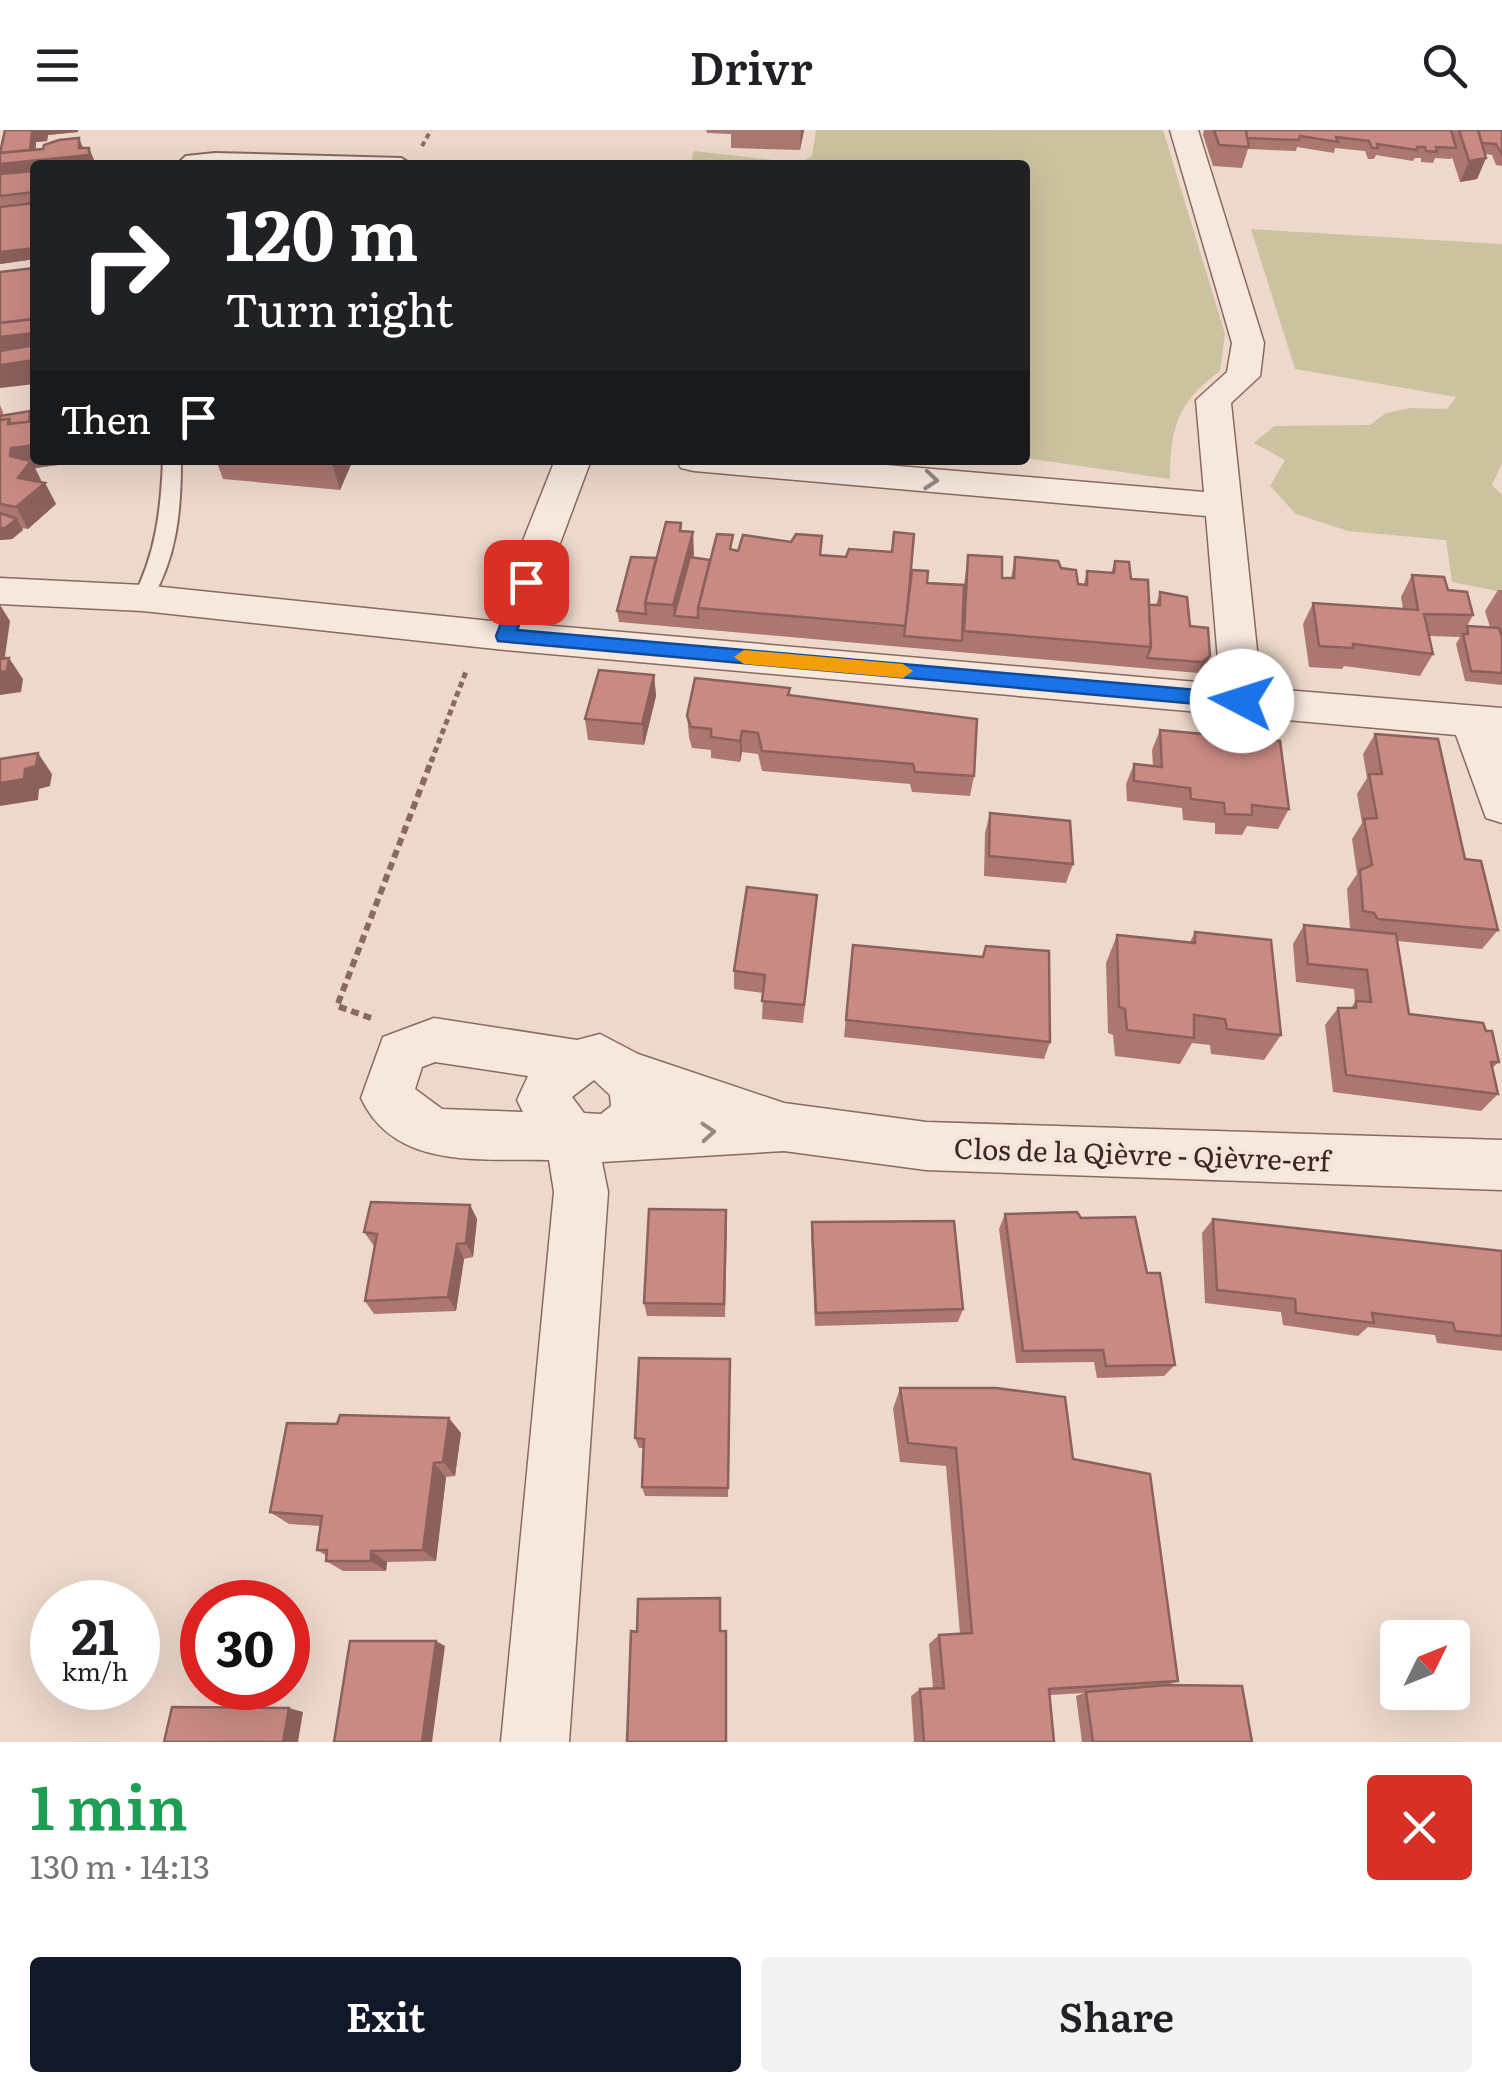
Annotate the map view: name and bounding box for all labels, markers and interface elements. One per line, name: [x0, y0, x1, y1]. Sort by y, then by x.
text: Drivr: [689, 32, 813, 99]
icon: menu: [30, 38, 85, 93]
icon: search: [1417, 38, 1472, 93]
text: 120 m: [225, 179, 418, 283]
icon: right: [60, 200, 190, 330]
text: Turn right: [225, 274, 453, 341]
text: Then: [60, 389, 151, 446]
icon: arrive: [171, 390, 226, 445]
one-way arrow: [923, 469, 939, 491]
pin: [484, 540, 569, 625]
icon: arrive: [499, 555, 554, 610]
position arrow: [1190, 649, 1294, 753]
one-way arrow: [700, 1121, 716, 1143]
street label: Clos de la Qièvre - Qièvre-erf: [953, 1125, 1333, 1181]
speed limit sign: 30: [180, 1580, 310, 1710]
text: 21: [71, 1596, 119, 1670]
north arrow: [1380, 1620, 1470, 1710]
map controls: [1380, 1620, 1470, 1710]
text: km/h: [62, 1652, 128, 1689]
text: 1 min: [30, 1759, 188, 1848]
button: close: [1367, 1775, 1472, 1880]
text: 130 m · 14:13: [30, 1841, 210, 1889]
button: Exit: [30, 1957, 741, 2072]
button: Share: [761, 1957, 1472, 2072]

